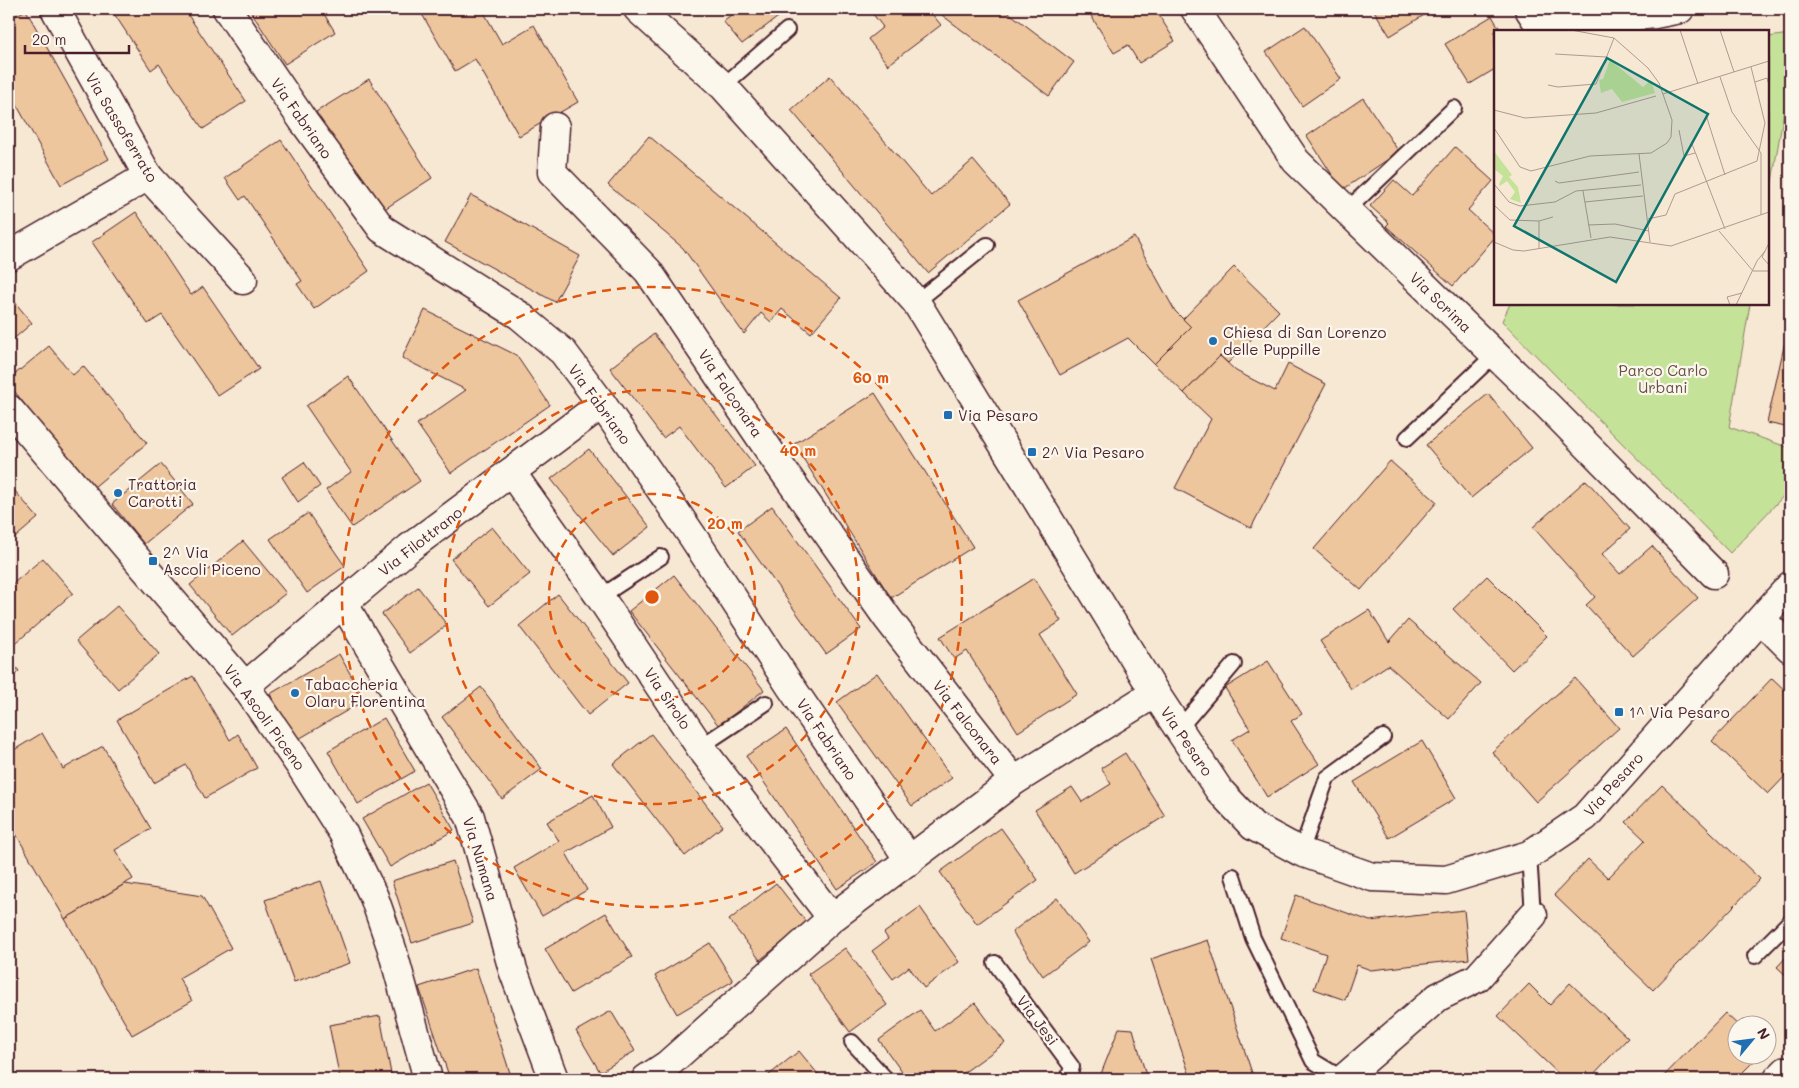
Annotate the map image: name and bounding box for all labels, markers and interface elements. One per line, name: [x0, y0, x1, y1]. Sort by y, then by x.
scale bar: [25, 22, 129, 54]
text: 20 m: [32, 29, 66, 49]
inset map: [1494, 30, 1769, 305]
street label: Via Sassoferrato: [81, 68, 163, 186]
street label: Via Fabriano: [267, 74, 337, 162]
street label: Via Scrima: [1406, 267, 1476, 337]
place label: Chiesa di San Lorenzo delle Puppille: [1223, 322, 1387, 359]
marker: Chiesa di San Lorenzo delle Puppille: [1207, 335, 1219, 347]
street label: Via Falconara: [694, 345, 768, 441]
street label: Via Fabriano: [564, 360, 636, 448]
park label: Parco Carlo Urbani: [1619, 360, 1707, 397]
text: 60 m: [853, 367, 889, 387]
place label: Via Pesaro: [958, 405, 1038, 425]
marker: Via Pesaro: [942, 409, 954, 421]
text: 40 m: [780, 440, 816, 460]
place label: 2^ Via Pesaro: [1042, 442, 1144, 462]
marker: 2^ Via Pesaro: [1026, 446, 1038, 458]
place label: Trattoria Carotti: [128, 474, 197, 511]
marker: Trattoria Carotti: [112, 487, 124, 499]
street label: Via Filottrano: [374, 502, 466, 580]
text: 20 m: [707, 513, 743, 533]
place label: 2^ Via Ascoli Piceno: [163, 542, 261, 579]
marker: 2^ Via Ascoli Piceno: [147, 555, 159, 567]
centre of rings: [643, 588, 661, 606]
street label: Via Ascoli Piceno: [220, 660, 310, 774]
street label: Via Sirolo: [640, 663, 696, 733]
place label: Tabaccheria Olaru Florentina: [305, 674, 426, 711]
street label: Via Falconara: [929, 676, 1007, 768]
marker: Tabaccheria Olaru Florentina: [289, 687, 301, 699]
street label: Via Fabriano: [792, 694, 862, 784]
street label: Via Pesaro: [1156, 702, 1218, 780]
place label: 1^ Via Pesaro: [1629, 702, 1730, 722]
marker: 1^ Via Pesaro: [1613, 706, 1625, 718]
street label: Via Pesaro: [1579, 748, 1647, 820]
street label: Via Numana: [459, 815, 503, 903]
street label: Via Jesi: [1013, 991, 1063, 1049]
north arrow: [1726, 1016, 1776, 1066]
text: N: [1753, 1024, 1775, 1043]

